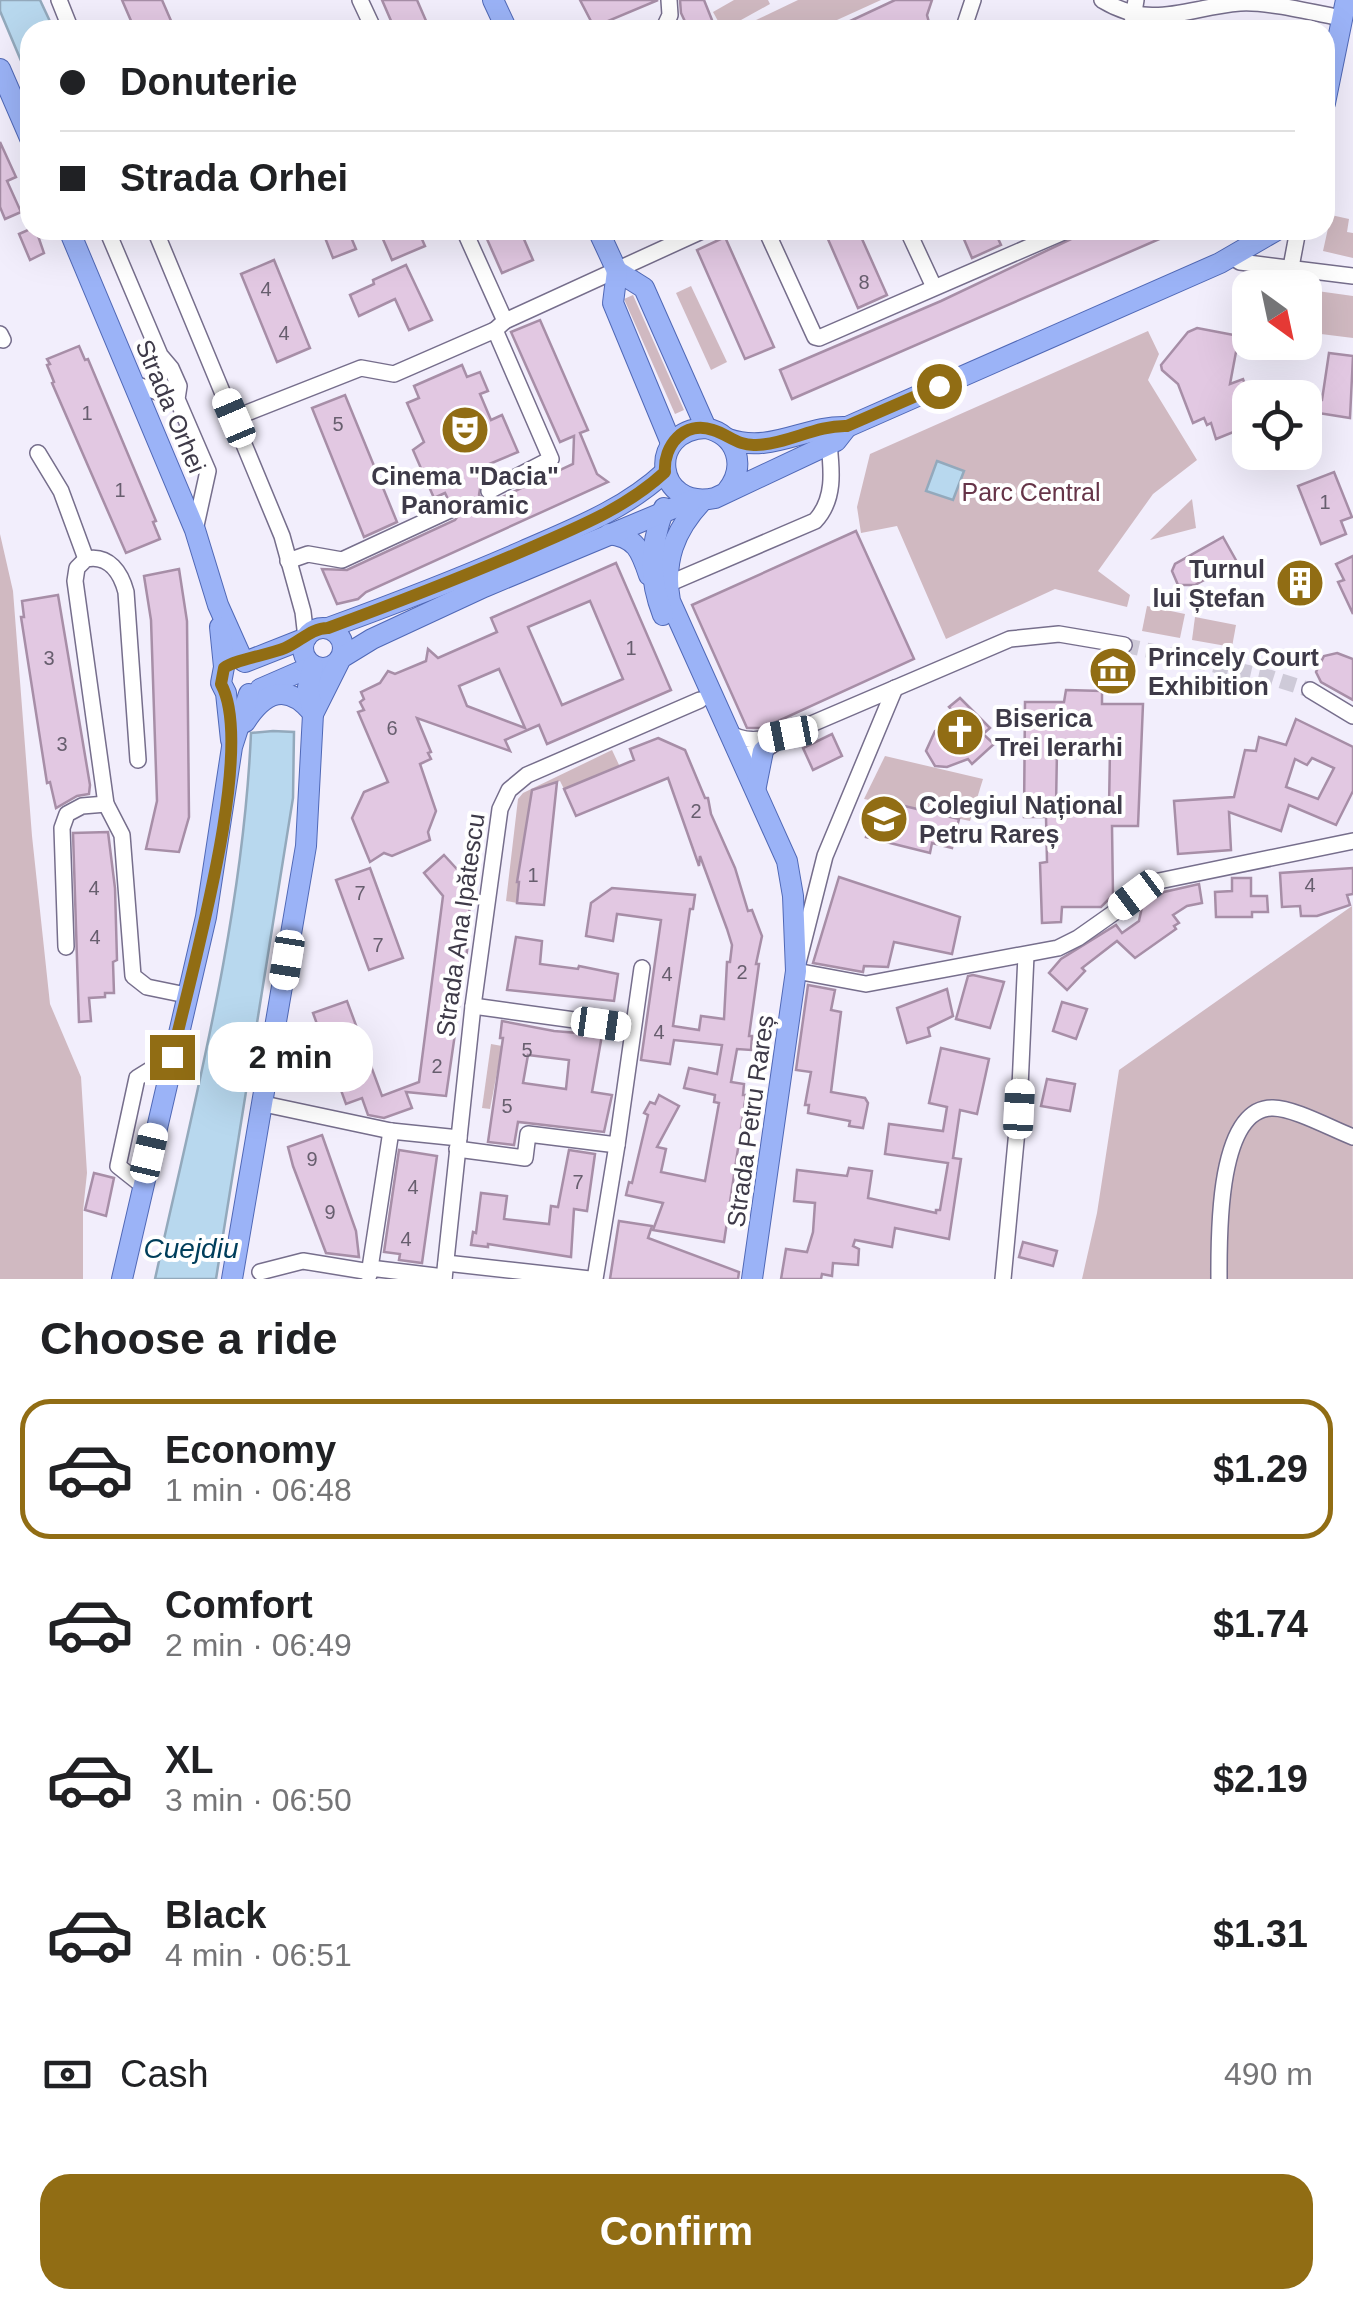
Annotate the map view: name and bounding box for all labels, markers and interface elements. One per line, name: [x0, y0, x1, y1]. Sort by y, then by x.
text: Donuterie: [120, 61, 297, 103]
text: Strada Orhei: [120, 157, 348, 199]
north arrow: [1232, 270, 1322, 360]
map controls: [1232, 270, 1322, 470]
house number: 8: [858, 271, 870, 293]
house number: 4: [260, 278, 272, 300]
house number: 4: [278, 322, 290, 344]
street label: Strada Orhei: [130, 335, 212, 477]
route start: [917, 364, 962, 409]
button: locate: [1232, 380, 1322, 470]
car: [208, 385, 260, 451]
house number: 1: [81, 402, 93, 424]
theatre icon: Cinema "Dacia" Panoramic: [439, 404, 491, 456]
house number: 5: [332, 413, 344, 435]
place label: Cinema "Dacia" Panoramic: [371, 462, 559, 519]
park label: Parc Central: [962, 478, 1100, 506]
house number: 1: [114, 479, 126, 501]
house number: 1: [1319, 491, 1331, 513]
place label: Turnul lui Ștefan: [1152, 555, 1265, 613]
building icon: Turnul lui Ștefan: [1274, 557, 1326, 609]
house number: 1: [625, 637, 637, 659]
place label: Princely Court Exhibition: [1148, 643, 1320, 700]
museum icon: Princely Court Exhibition: [1087, 645, 1139, 697]
house number: 3: [43, 647, 55, 669]
place label: Biserica Trei Ierarhi: [995, 704, 1123, 761]
church icon: Biserica Trei Ierarhi: [934, 706, 986, 758]
car: [756, 714, 820, 754]
house number: 6: [386, 717, 398, 739]
house number: 3: [56, 733, 68, 755]
place label: Colegiul Național Petru Rareș: [919, 791, 1123, 849]
school or university icon: Colegiul Național Petru Rareș: [858, 793, 910, 845]
house number: 2: [690, 800, 702, 822]
street label: Strada Ana Ipătescu: [430, 812, 490, 1038]
house number: 1: [527, 864, 539, 886]
car: [1103, 865, 1169, 925]
house number: 4: [1304, 874, 1316, 896]
house number: 4: [88, 877, 100, 899]
house number: 7: [354, 882, 366, 904]
house number: 4: [89, 926, 101, 948]
car: [267, 928, 307, 992]
house number: 7: [372, 934, 384, 956]
house number: 2: [736, 961, 748, 983]
house number: 4: [661, 963, 673, 985]
car: [569, 1005, 633, 1043]
street label: Strada Petru Rareș: [721, 1013, 779, 1229]
house number: 4: [653, 1021, 665, 1043]
callout: 2 min: [207, 1022, 372, 1092]
route end: [150, 1035, 195, 1080]
text: 2 min: [249, 1039, 332, 1075]
house number: 5: [521, 1039, 533, 1061]
house number: 2: [431, 1055, 443, 1077]
car: [1002, 1078, 1036, 1140]
house number: 5: [501, 1095, 513, 1117]
car: [128, 1120, 170, 1186]
house number: 9: [306, 1148, 318, 1170]
house number: 7: [572, 1171, 584, 1193]
house number: 4: [407, 1176, 419, 1198]
house number: 9: [324, 1201, 336, 1223]
house number: 4: [400, 1228, 412, 1250]
water label: Cuejdiu: [144, 1233, 239, 1264]
text: Choose a ride: [40, 1313, 338, 1364]
icon: car: [45, 1424, 135, 1514]
text: Economy: [165, 1429, 336, 1471]
text: $1.29: [1213, 1448, 1308, 1490]
text: 1 min · 06:48: [165, 1472, 352, 1508]
icon: car: [45, 1579, 135, 1669]
text: Comfort: [165, 1584, 313, 1626]
text: $1.74: [1213, 1603, 1308, 1645]
text: 2 min · 06:49: [165, 1627, 352, 1663]
icon: car: [45, 1734, 135, 1824]
text: XL: [165, 1739, 214, 1781]
text: $2.19: [1213, 1758, 1308, 1800]
text: 3 min · 06:50: [165, 1782, 352, 1818]
icon: car: [45, 1889, 135, 1979]
text: Black: [165, 1894, 266, 1936]
text: $1.31: [1213, 1913, 1308, 1955]
text: 4 min · 06:51: [165, 1937, 352, 1973]
icon: cash: [40, 2047, 95, 2102]
text: Cash: [120, 2053, 209, 2095]
text: 490 m: [1224, 2056, 1313, 2092]
button: Confirm: [40, 2174, 1313, 2289]

